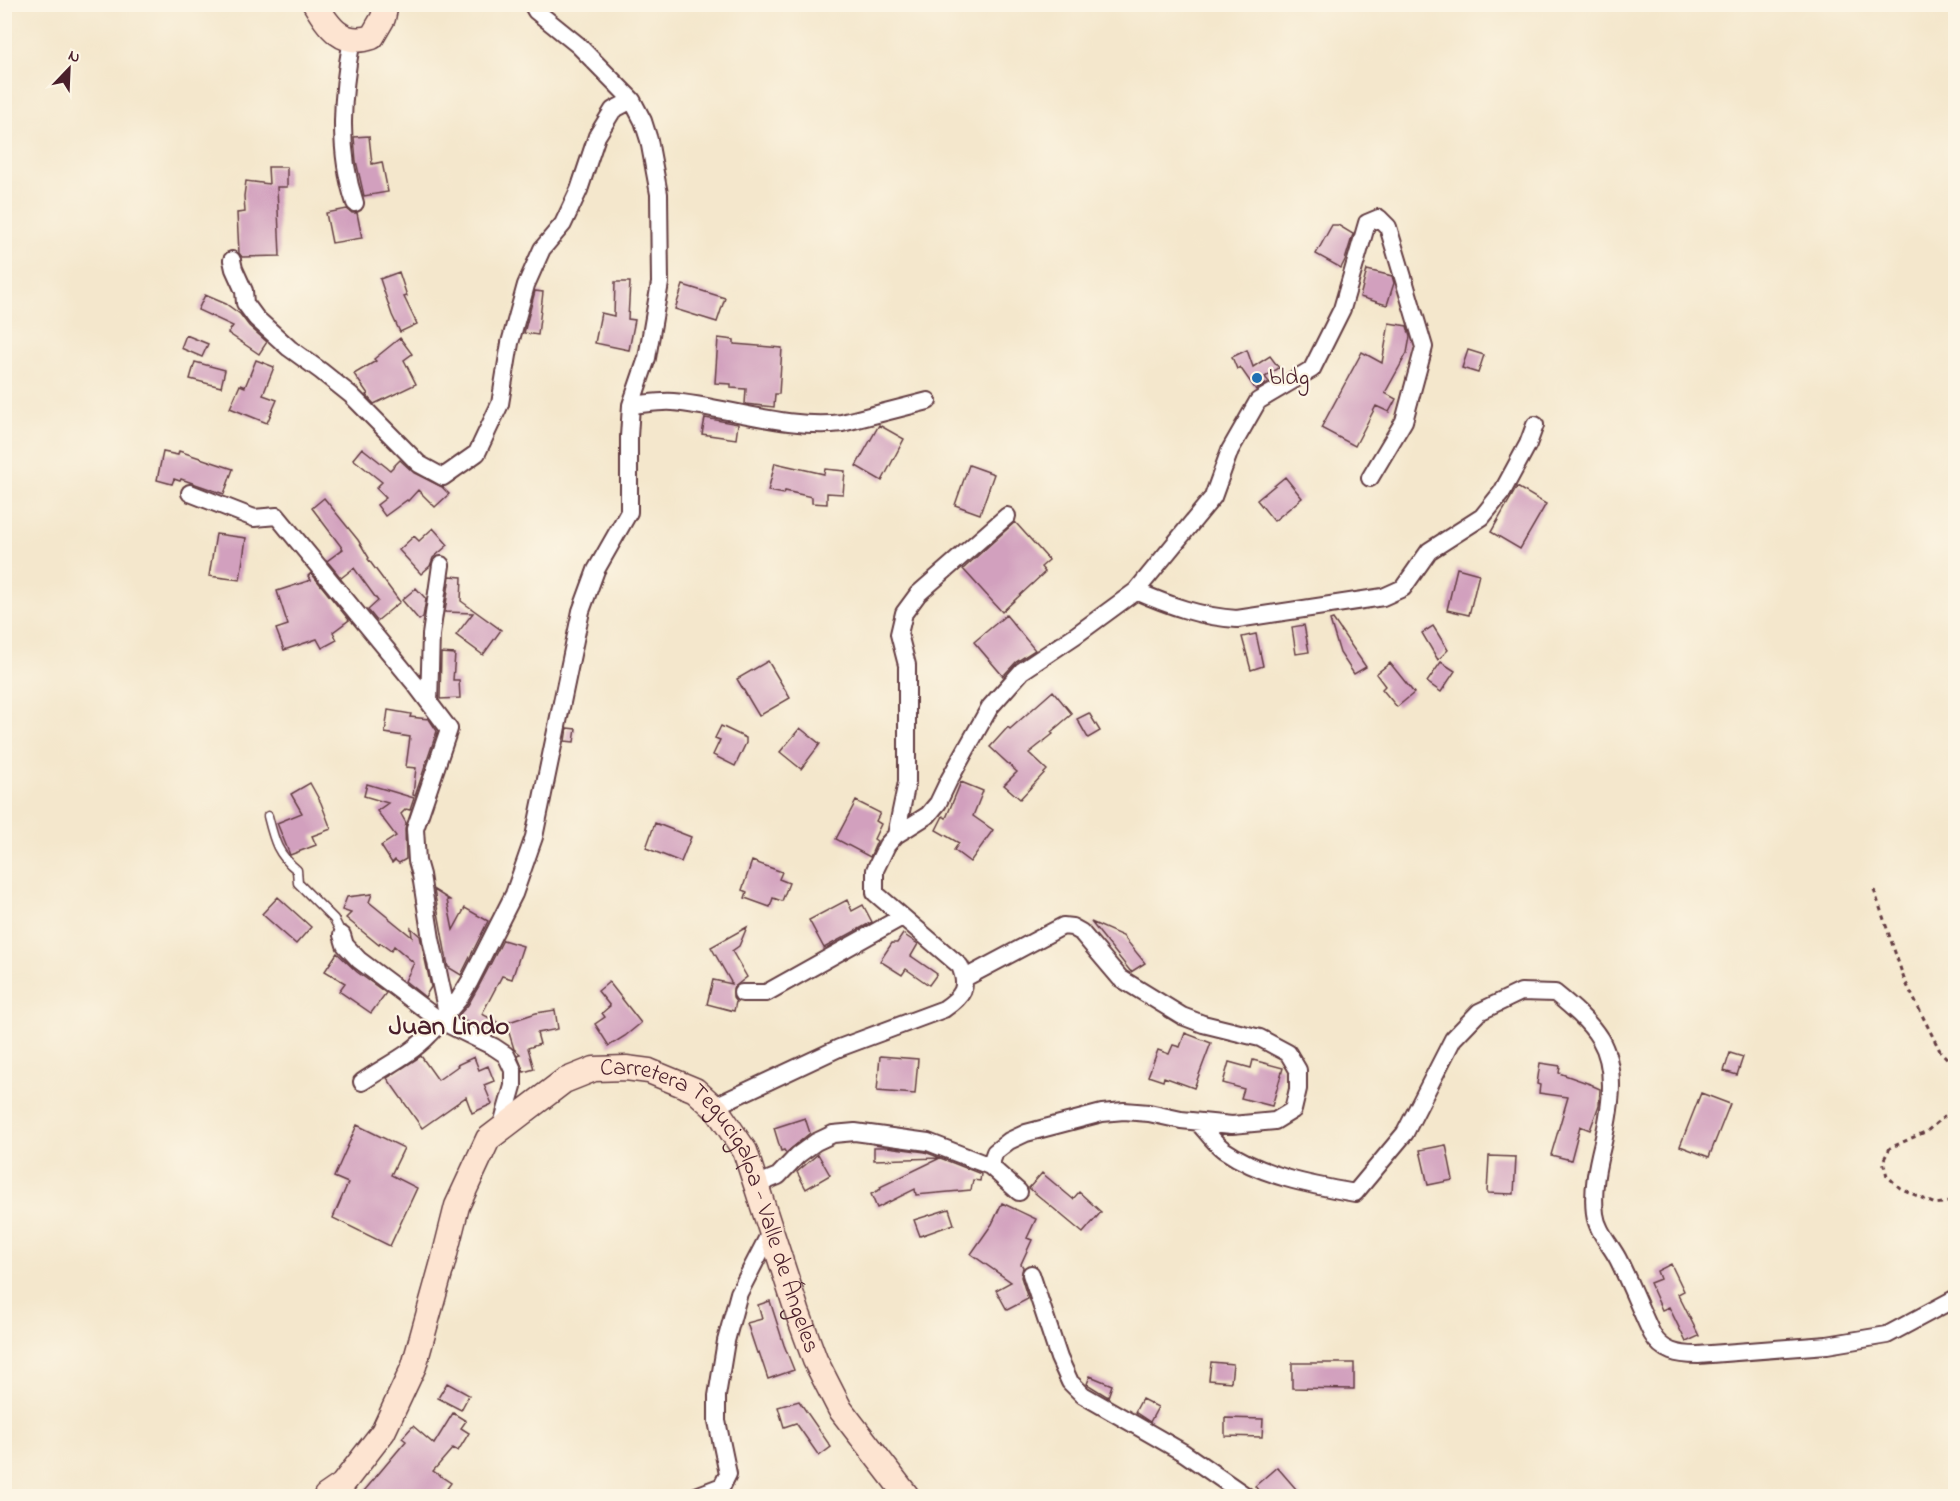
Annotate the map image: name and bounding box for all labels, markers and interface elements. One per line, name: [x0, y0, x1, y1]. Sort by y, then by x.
north arrow: [39, 39, 99, 99]
text: N: [64, 44, 84, 70]
place label: bldg: [1269, 361, 1309, 396]
marker: bldg: [1250, 371, 1264, 385]
district label: Juan Lindo: [389, 1008, 509, 1047]
street label: Carretera Tegucigalpa - Valle de Ángeles: [599, 1051, 829, 1358]

